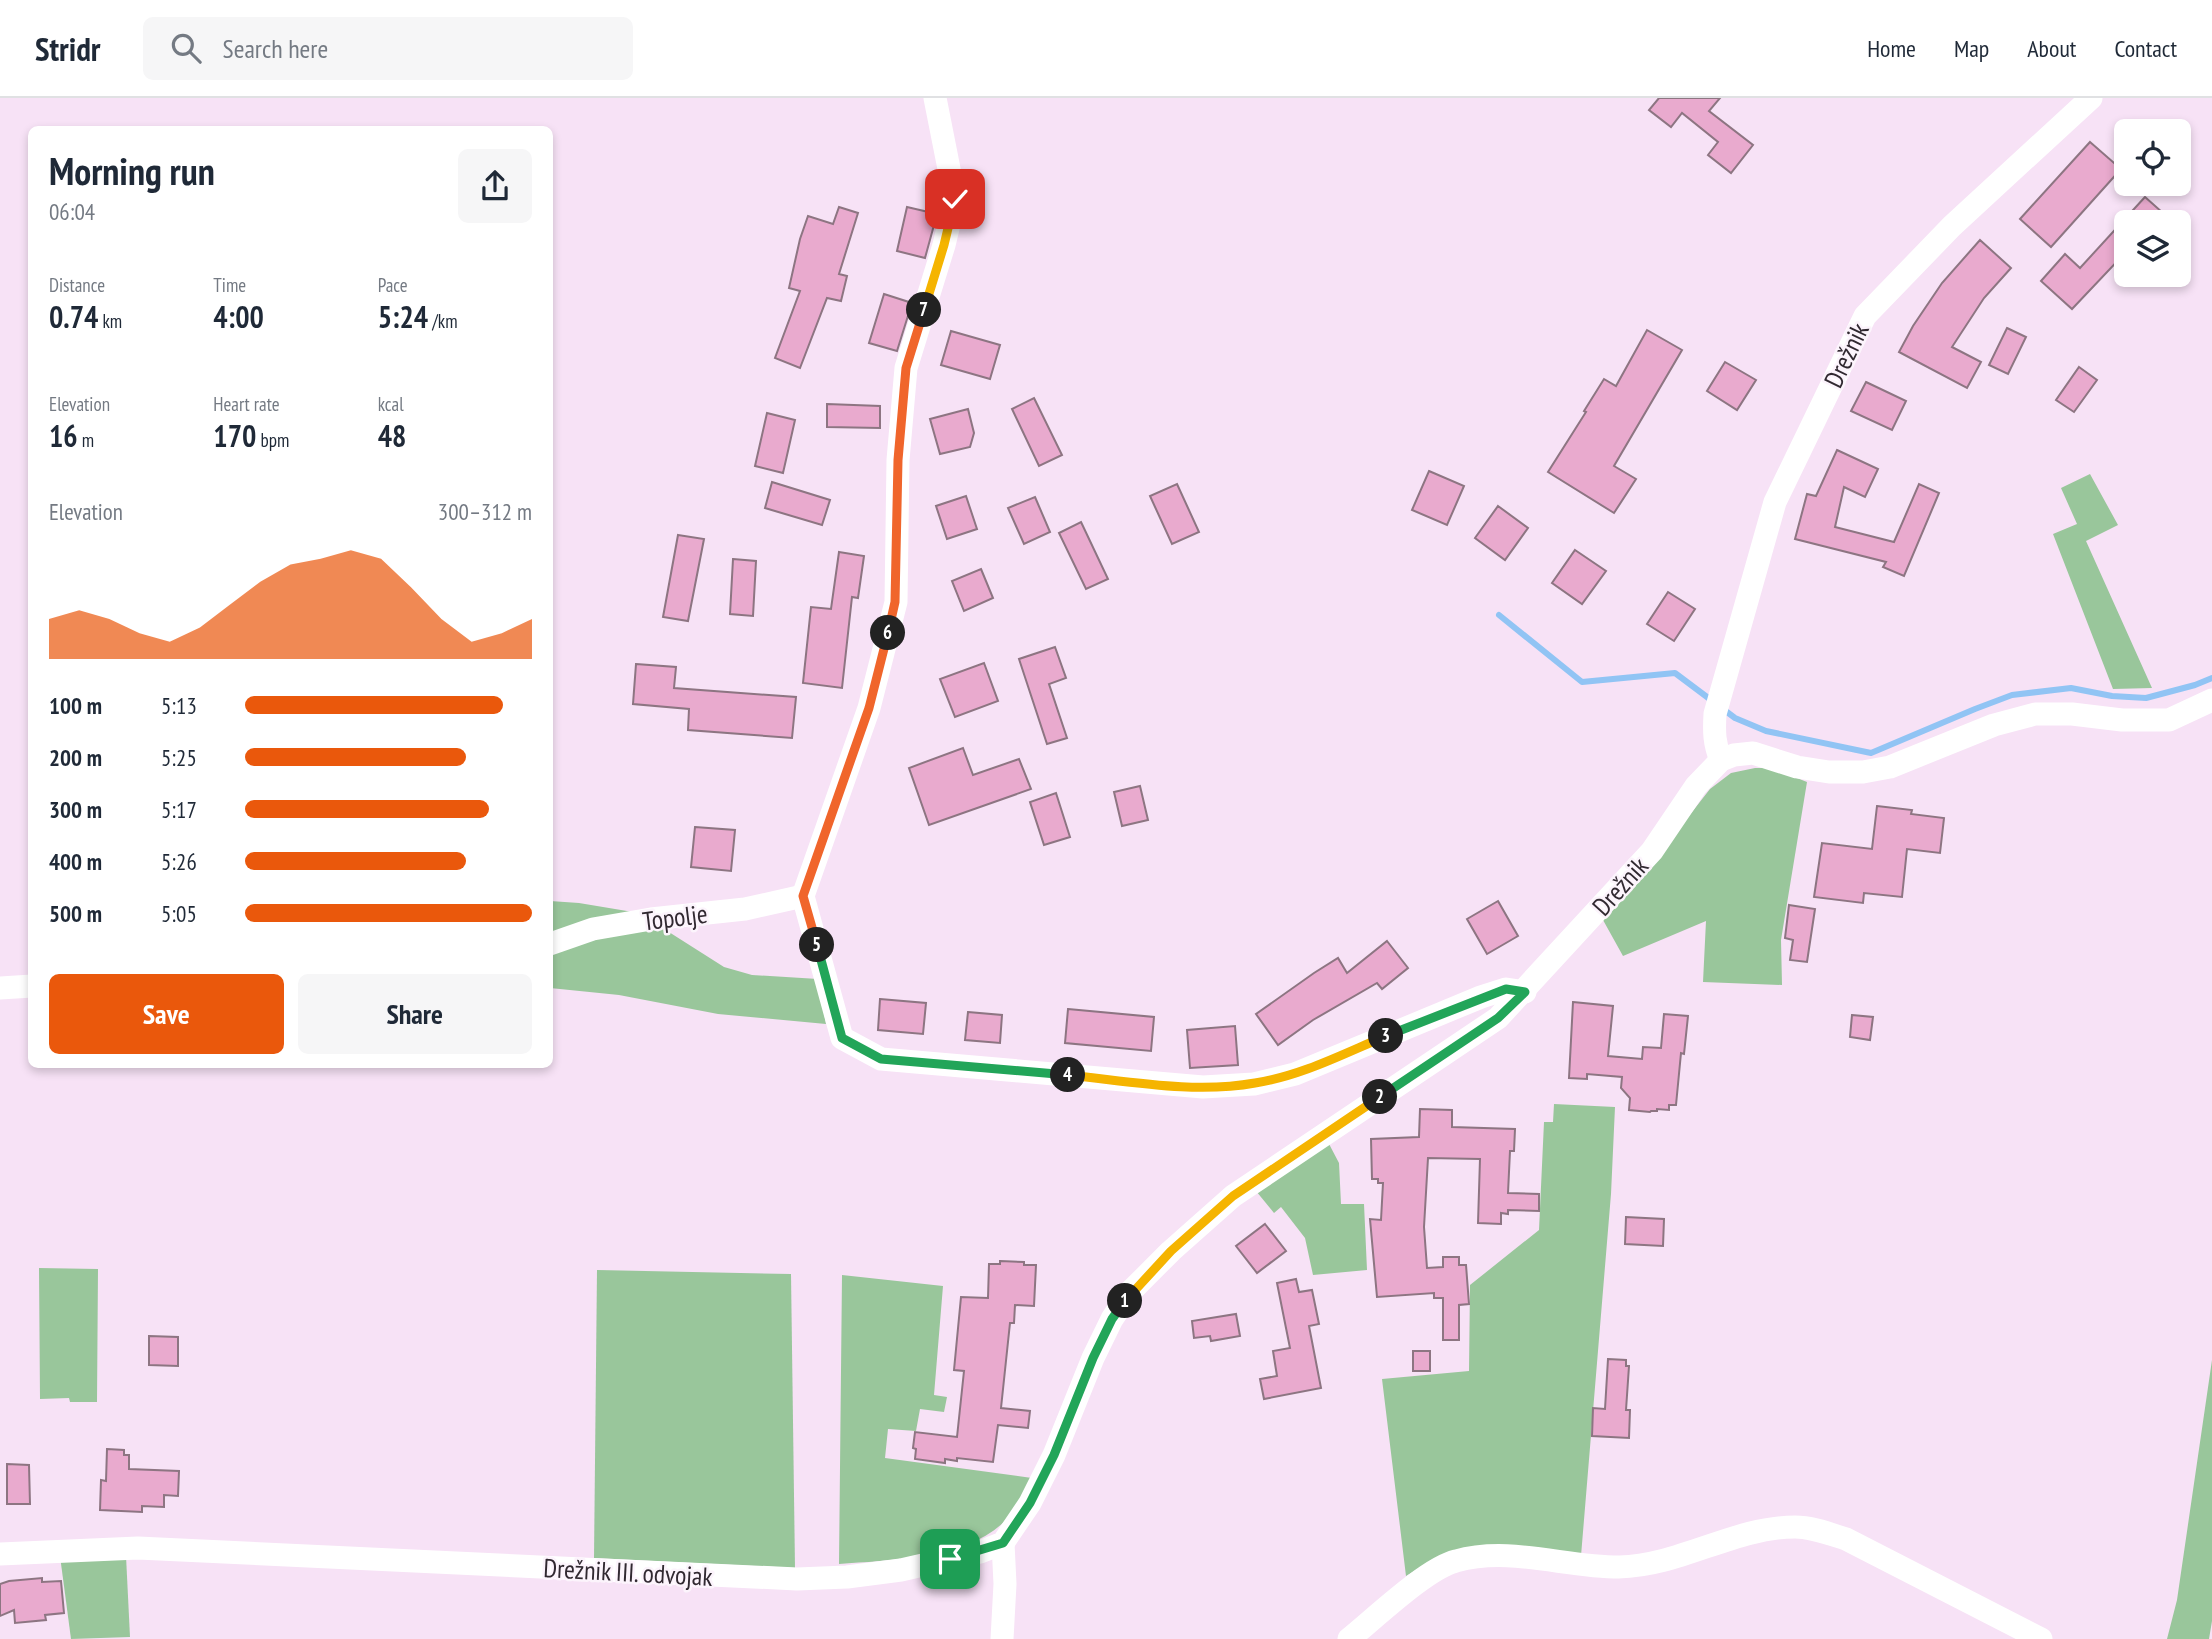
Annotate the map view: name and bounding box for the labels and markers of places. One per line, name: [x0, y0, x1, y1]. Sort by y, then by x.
pin: [925, 169, 985, 229]
pin: 7: [906, 292, 942, 328]
pin: 6: [870, 616, 906, 650]
pin: 5: [800, 928, 834, 962]
pin: 3: [1368, 1018, 1404, 1054]
pin: 4: [1050, 1058, 1086, 1093]
pin: 2: [1362, 1080, 1398, 1114]
pin: 1: [1108, 1284, 1142, 1318]
pin: [920, 1529, 980, 1589]

